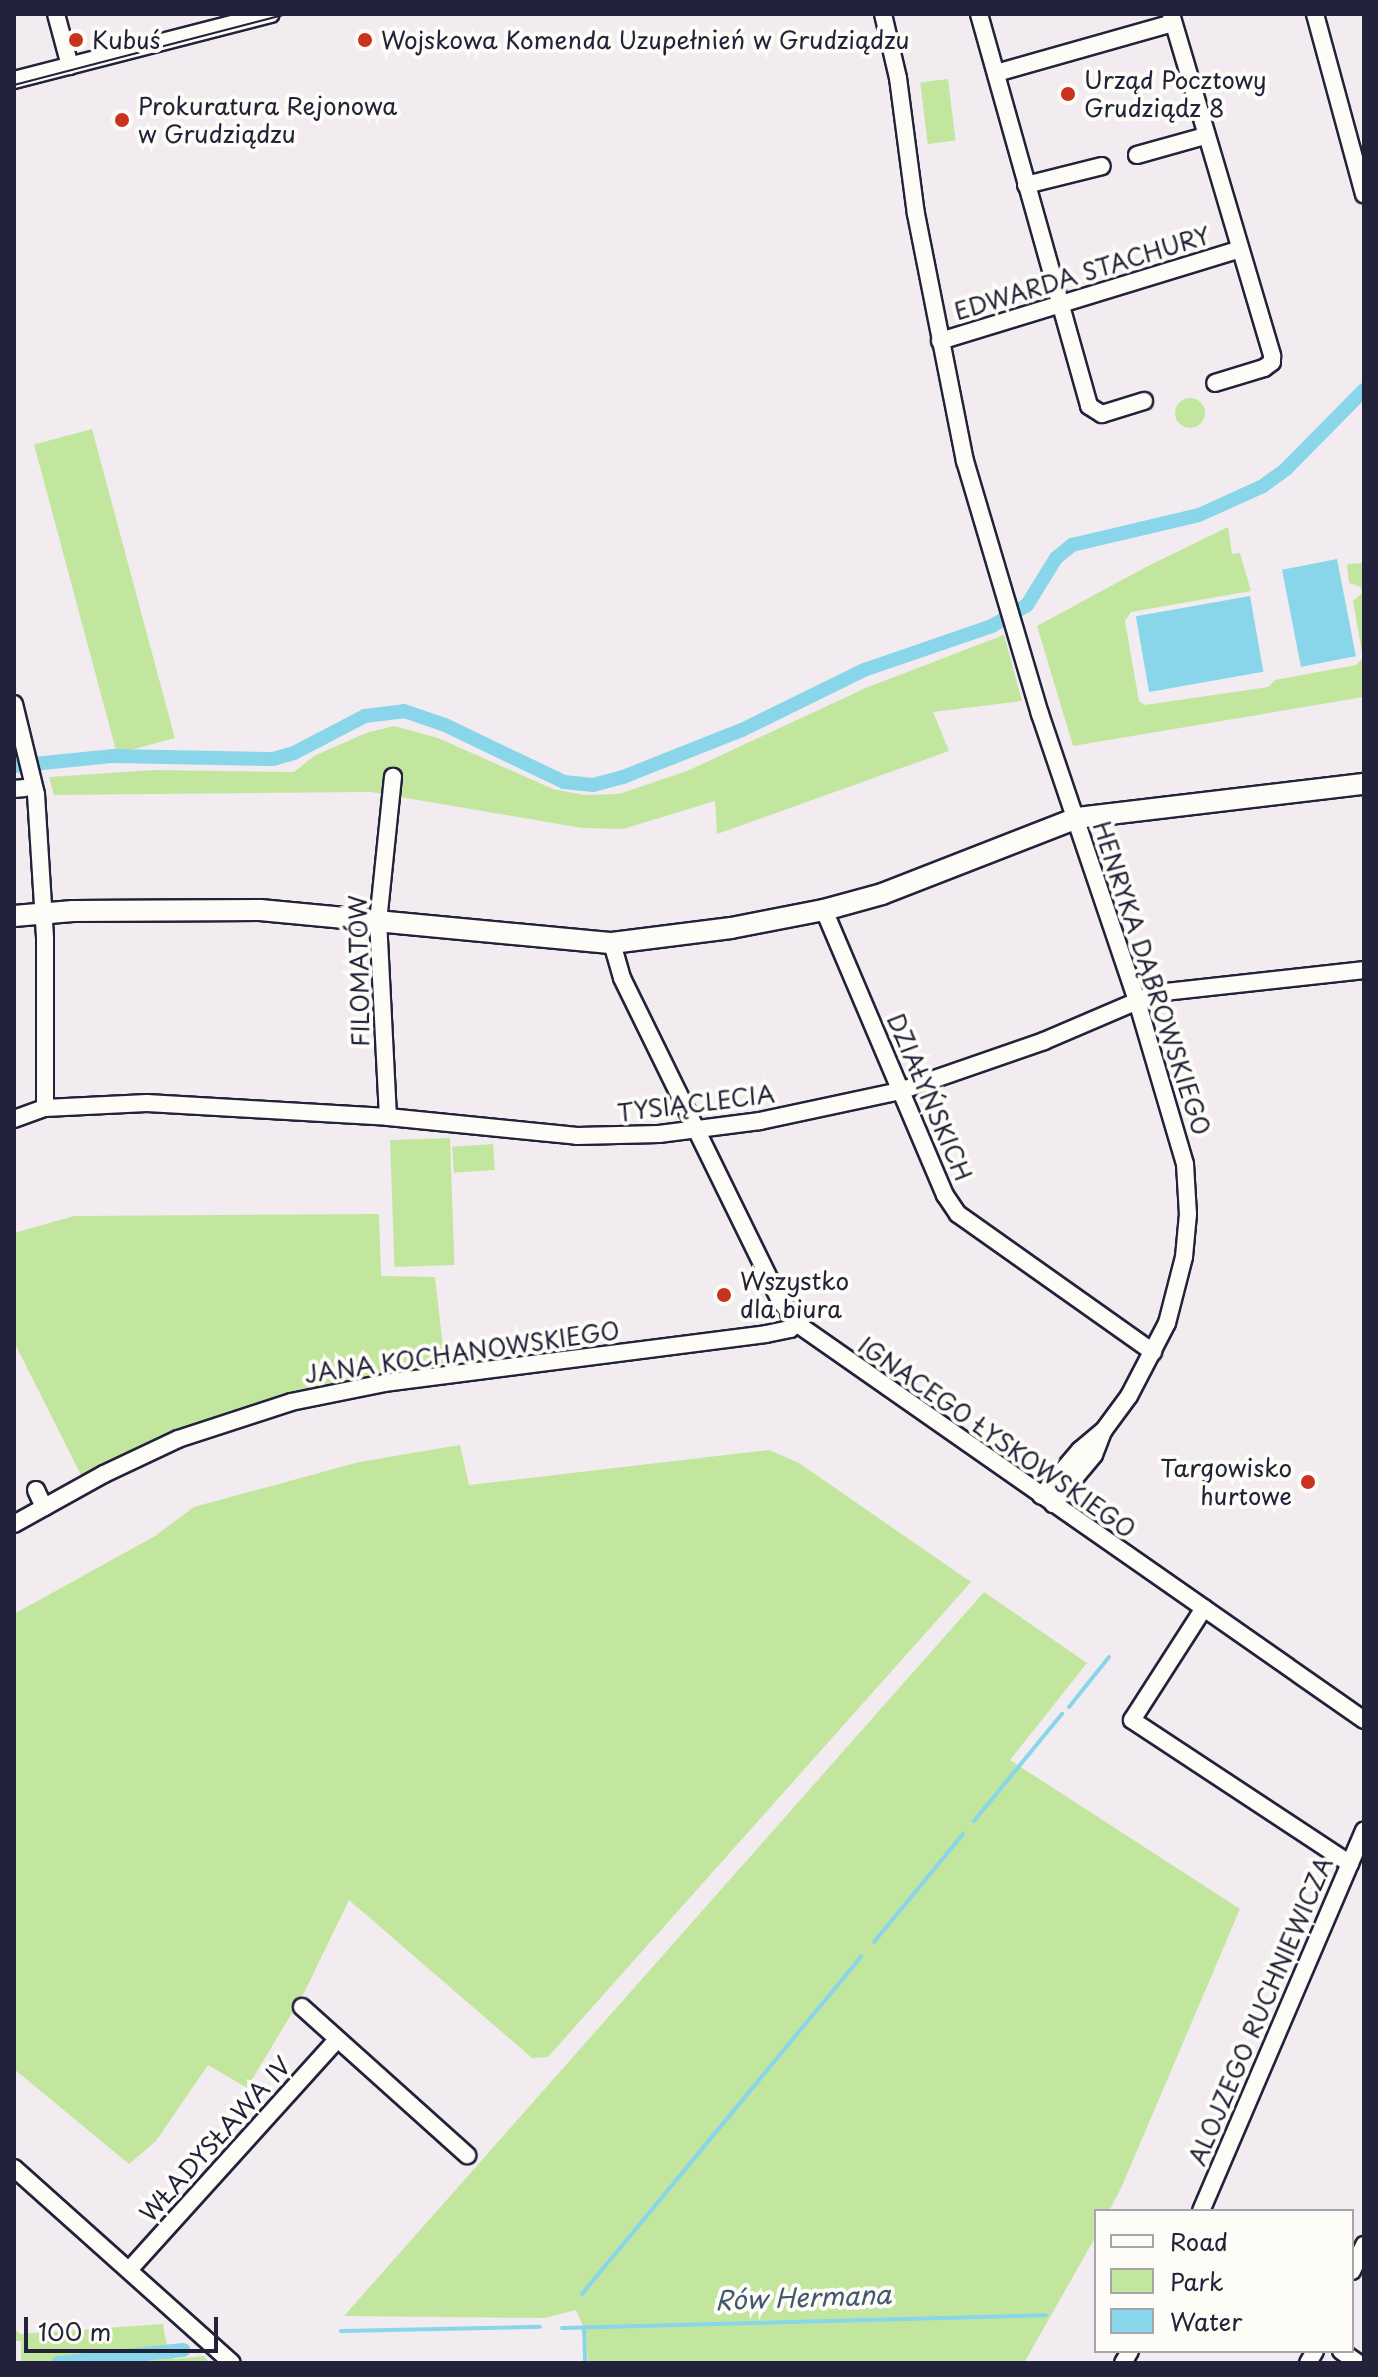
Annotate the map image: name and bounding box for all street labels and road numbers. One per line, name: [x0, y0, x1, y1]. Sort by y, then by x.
street label: EDWARDA STACHURY: [950, 220, 1214, 326]
street label: HENRYKA DĄBROWSKIEGO: [1087, 817, 1217, 1139]
street label: FILOMATÓW: [343, 895, 375, 1047]
street label: DZIAŁYŃSKICH: [882, 1009, 978, 1185]
street label: TYSIĄCLECIA: [616, 1079, 776, 1127]
street label: JANA KOCHANOWSKIEGO: [303, 1316, 621, 1388]
street label: IGNACEGO ŁYSKOWSKIEGO: [853, 1330, 1141, 1544]
street label: ALOJZEGO RUCHNIEWICZA: [1181, 1851, 1339, 2171]
street label: WŁADYSŁAWA IV: [134, 2052, 296, 2226]

